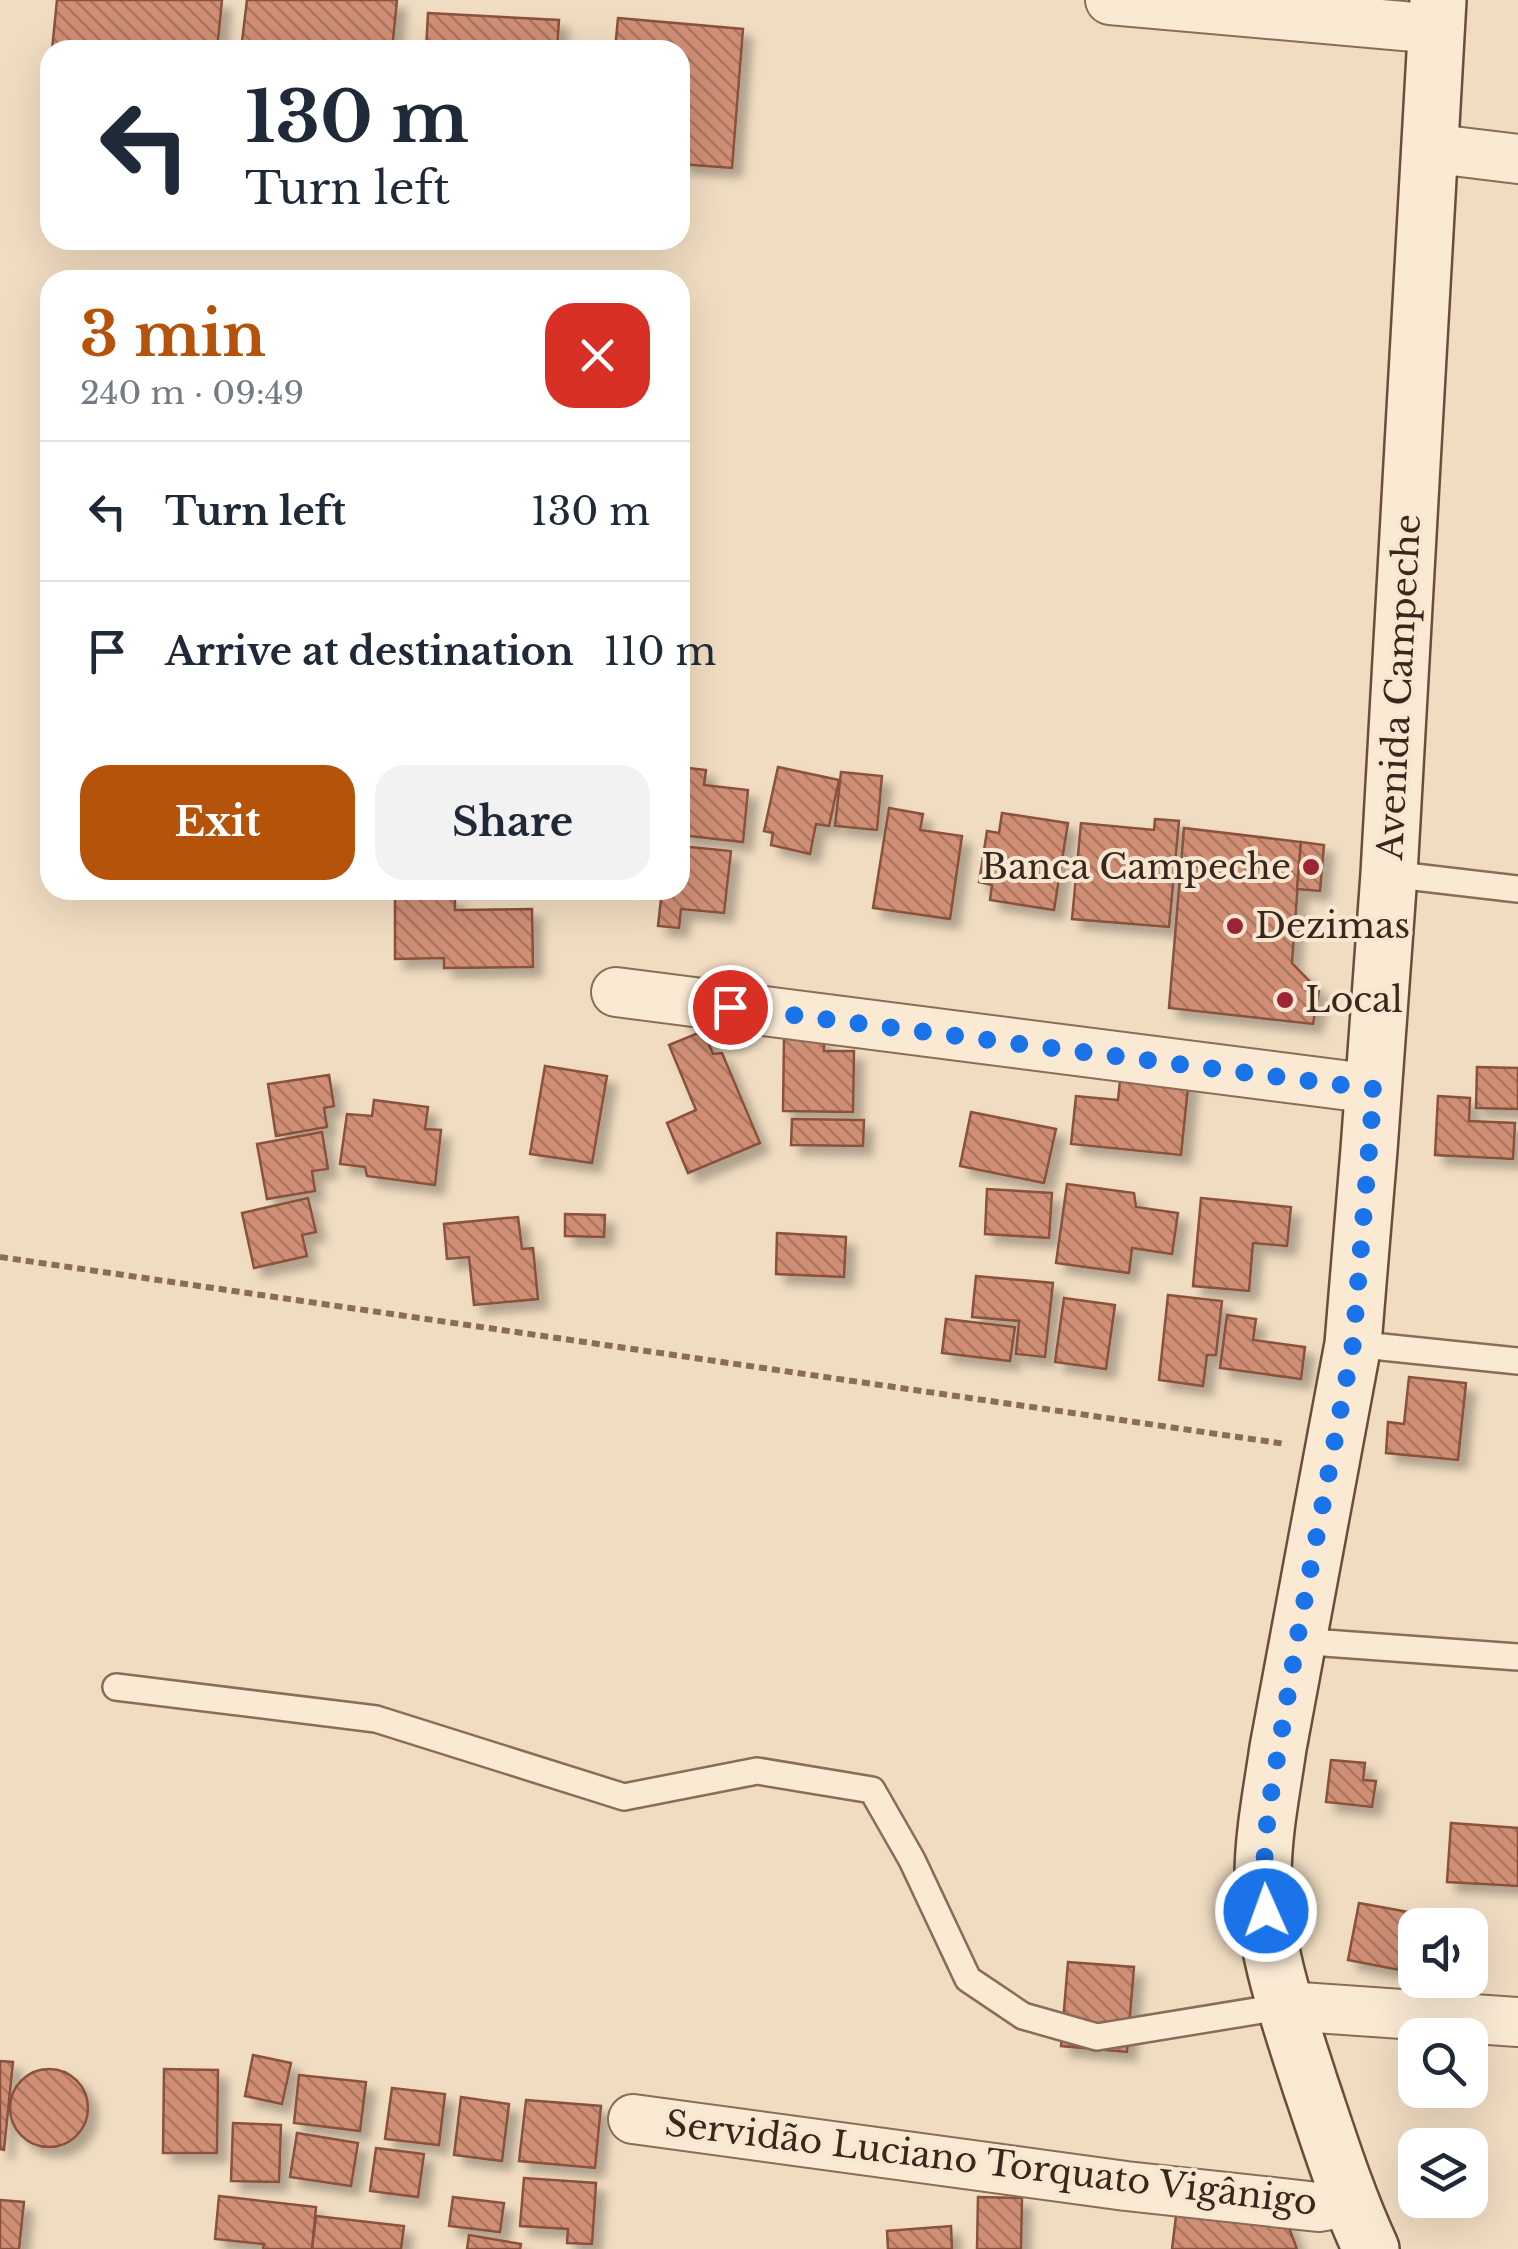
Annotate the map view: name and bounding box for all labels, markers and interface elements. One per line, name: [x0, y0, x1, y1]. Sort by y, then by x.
text: 130 m: [245, 74, 469, 161]
icon: left: [80, 80, 210, 210]
text: Turn left: [245, 160, 450, 216]
text: 3 min: [80, 298, 266, 372]
button: close: [545, 303, 650, 408]
text: 240 m · 09:49: [80, 373, 304, 413]
icon: left: [80, 484, 135, 539]
text: Turn left: [165, 488, 346, 535]
text: 130 m: [531, 488, 650, 535]
street label: Avenida Campeche: [1368, 513, 1429, 862]
icon: arrive: [80, 624, 135, 679]
text: Arrive at destination: [165, 628, 574, 675]
text: 110 m: [604, 628, 716, 675]
button: Exit: [80, 765, 355, 880]
button: Share: [375, 765, 650, 880]
place label: Banca Campeche: [981, 845, 1291, 888]
marker: Banca Campeche: [1300, 856, 1322, 878]
place label: Dezimas: [1255, 904, 1410, 947]
marker: Dezimas: [1224, 915, 1246, 937]
pin: [688, 965, 773, 1050]
place label: Local: [1305, 978, 1403, 1021]
icon: arrive: [703, 980, 758, 1035]
marker: Local: [1274, 989, 1296, 1011]
position arrow: [1214, 1859, 1318, 1963]
map controls: [1398, 1908, 1488, 2218]
button: sound: [1398, 1908, 1488, 1998]
button: search: [1398, 2018, 1488, 2108]
street label: Servidão Luciano Torquato Vigânigo: [663, 2101, 1320, 2224]
button: layers: [1398, 2128, 1488, 2218]

